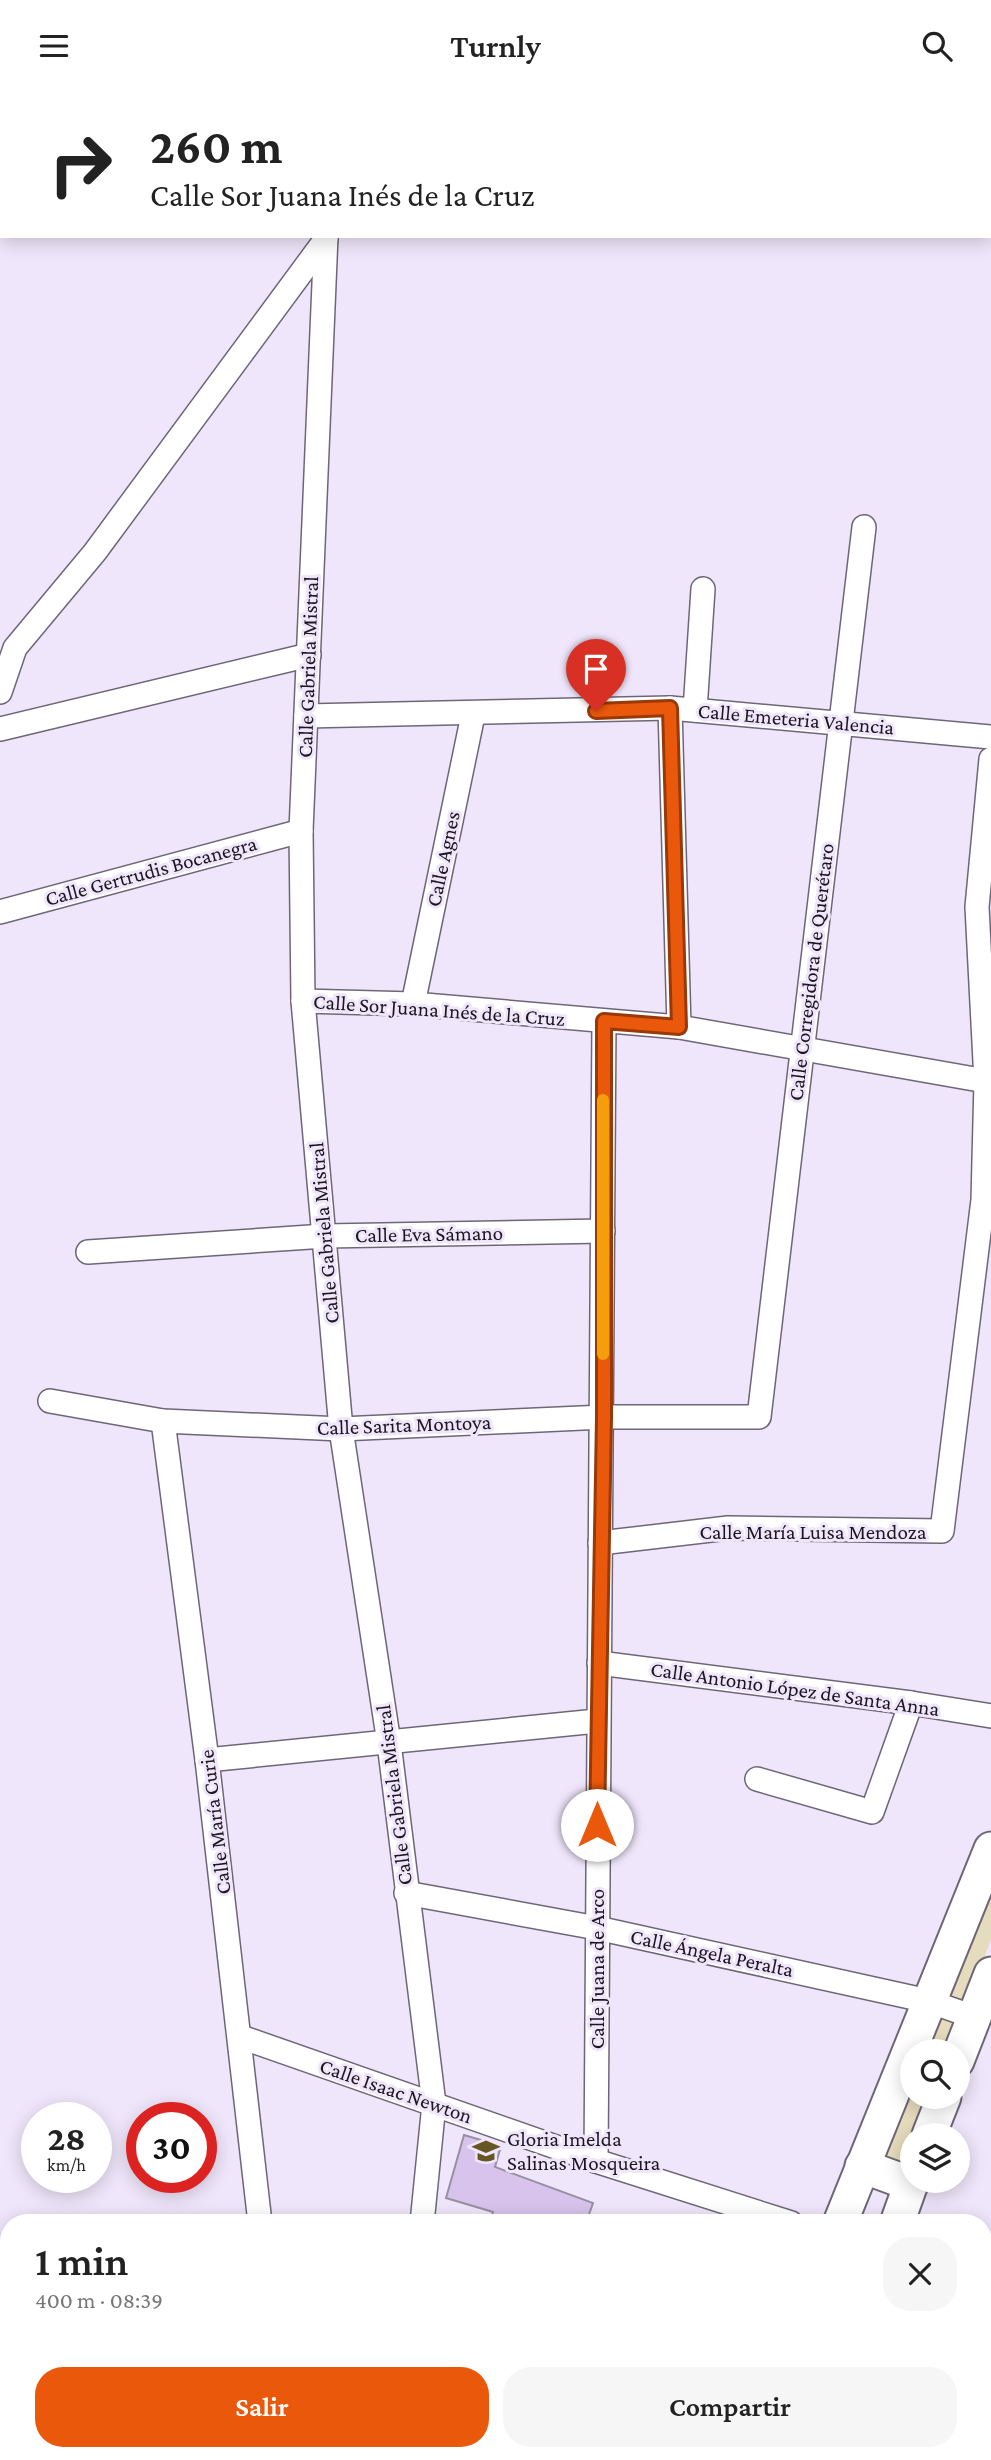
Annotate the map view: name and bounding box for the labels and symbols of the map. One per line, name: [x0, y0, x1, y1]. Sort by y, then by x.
street label: Calle Gabriela Mistral: [293, 576, 323, 758]
pin: [566, 639, 626, 711]
street label: Calle Emeteria Valencia: [697, 698, 895, 740]
street label: Calle Agnes: [421, 809, 465, 909]
street label: Calle Gertrudis Bocanegra: [42, 831, 260, 911]
street label: Calle Corregidora de Querétaro: [783, 842, 839, 1102]
street label: Calle Sor Juana Inés de la Cruz: [312, 989, 566, 1031]
street label: Calle Gabriela Mistral: [304, 1141, 344, 1325]
street label: Calle Eva Sámano: [355, 1221, 503, 1247]
street label: Calle Sarita Montoya: [316, 1410, 492, 1440]
street label: Calle María Luisa Mendoza: [700, 1520, 927, 1544]
street label: Calle Antonio López de Santa Anna: [649, 1657, 941, 1721]
street label: Calle Gabriela Mistral: [371, 1703, 417, 1887]
street label: Calle María Curie: [194, 1748, 236, 1896]
position arrow: [560, 1788, 634, 1862]
street label: Calle Juana de Arco: [585, 1889, 609, 2049]
street label: Calle Ángela Peralta: [628, 1924, 796, 1982]
street label: Calle Isaac Newton: [317, 2054, 475, 2128]
speed limit sign: 30: [126, 2102, 217, 2193]
place label: Gloria Imelda Salinas Mosqueira: [507, 2127, 660, 2175]
school or university icon: Gloria Imelda Salinas Mosqueira: [471, 2136, 501, 2166]

